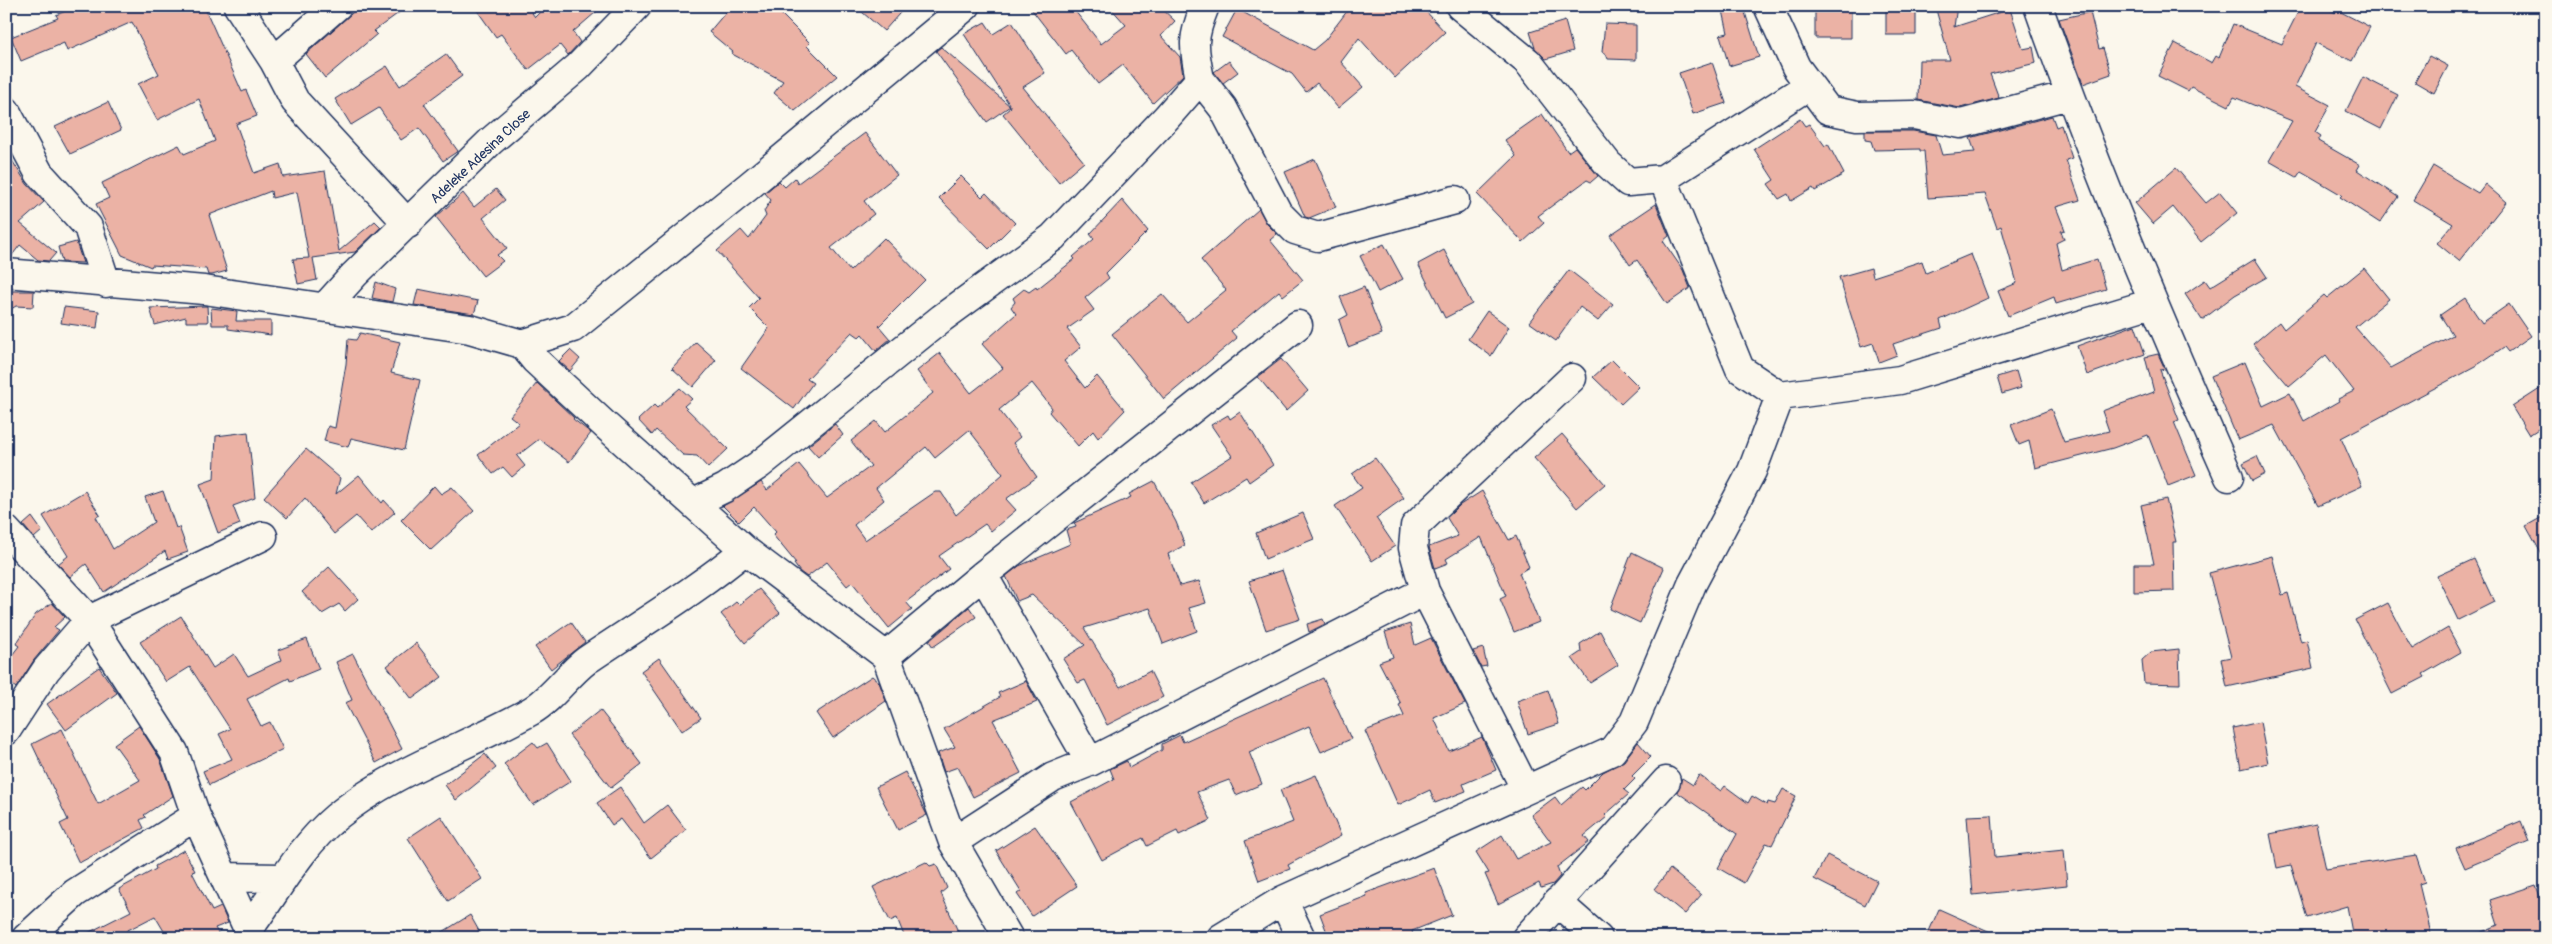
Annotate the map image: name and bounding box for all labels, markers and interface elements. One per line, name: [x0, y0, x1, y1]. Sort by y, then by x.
street label: Adeleke Adesina Close: [427, 106, 534, 207]

